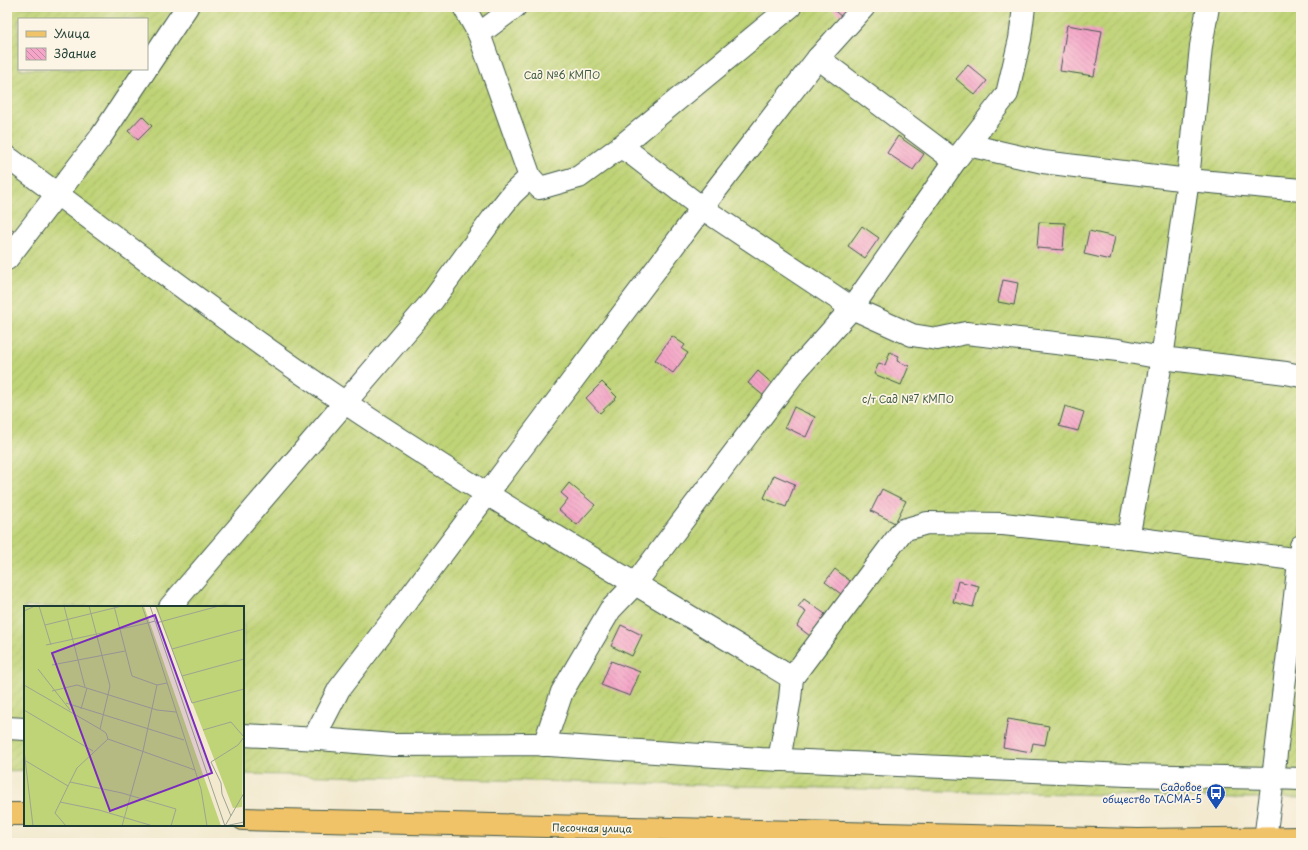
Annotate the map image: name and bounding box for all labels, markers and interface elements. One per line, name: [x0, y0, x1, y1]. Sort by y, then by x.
legend: [18, 18, 148, 70]
text: Улица: [54, 24, 90, 42]
text: Здание: [54, 44, 96, 62]
park label: Сад №6 КМПО: [524, 67, 600, 82]
park label: с/т Сад №7 КМПО: [862, 391, 954, 406]
inset map: [24, 606, 244, 826]
place label: Садовое общество ТАСМА-5: [1102, 779, 1203, 806]
bus stop icon: Садовое общество ТАСМА-5: [1205, 782, 1227, 810]
street label: Песочная улица: [552, 819, 633, 836]

